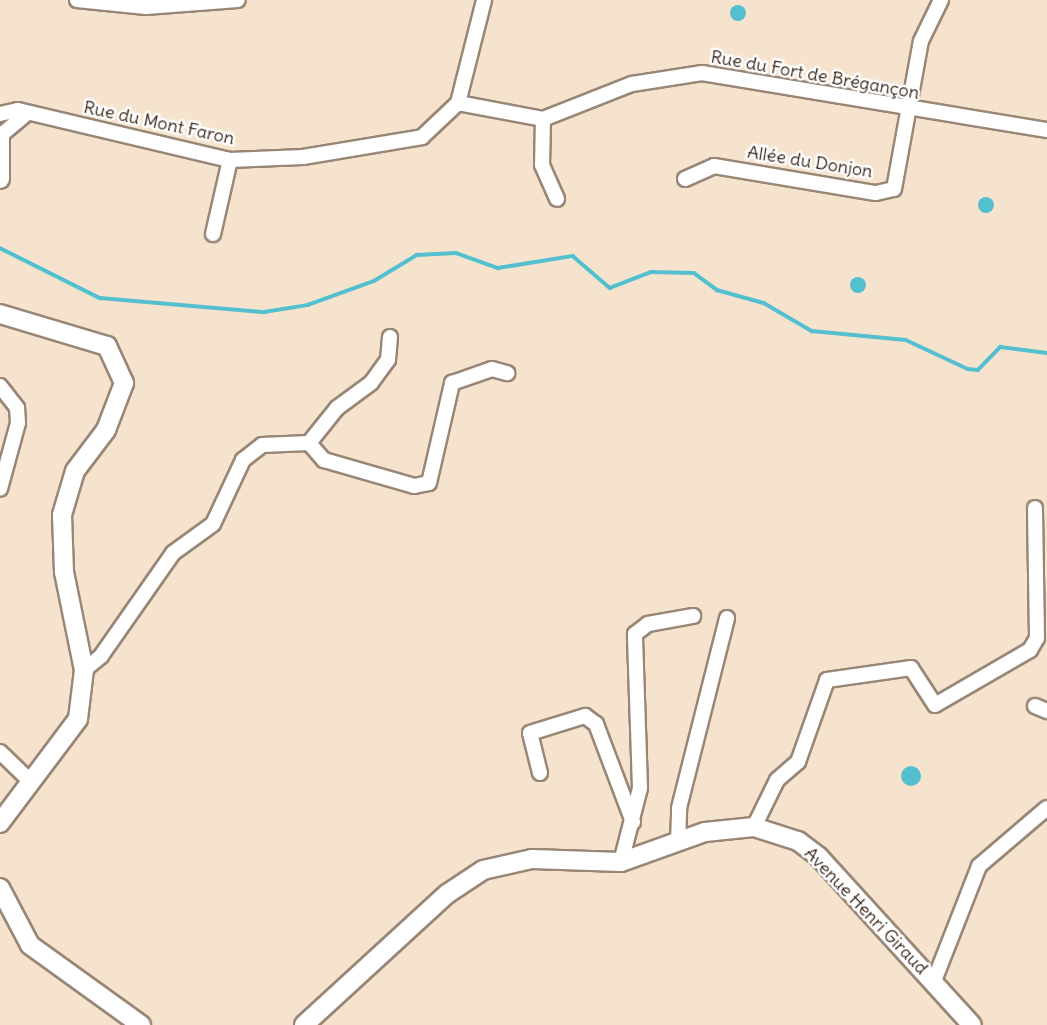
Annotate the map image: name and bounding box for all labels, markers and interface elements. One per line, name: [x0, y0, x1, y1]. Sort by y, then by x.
street label: Rue du Fort de Brégançon: [709, 46, 921, 104]
street label: Rue du Mont Faron: [82, 96, 236, 150]
street label: Allée du Donjon: [746, 141, 874, 183]
street label: Avenue Henri Giraud: [800, 843, 932, 979]

